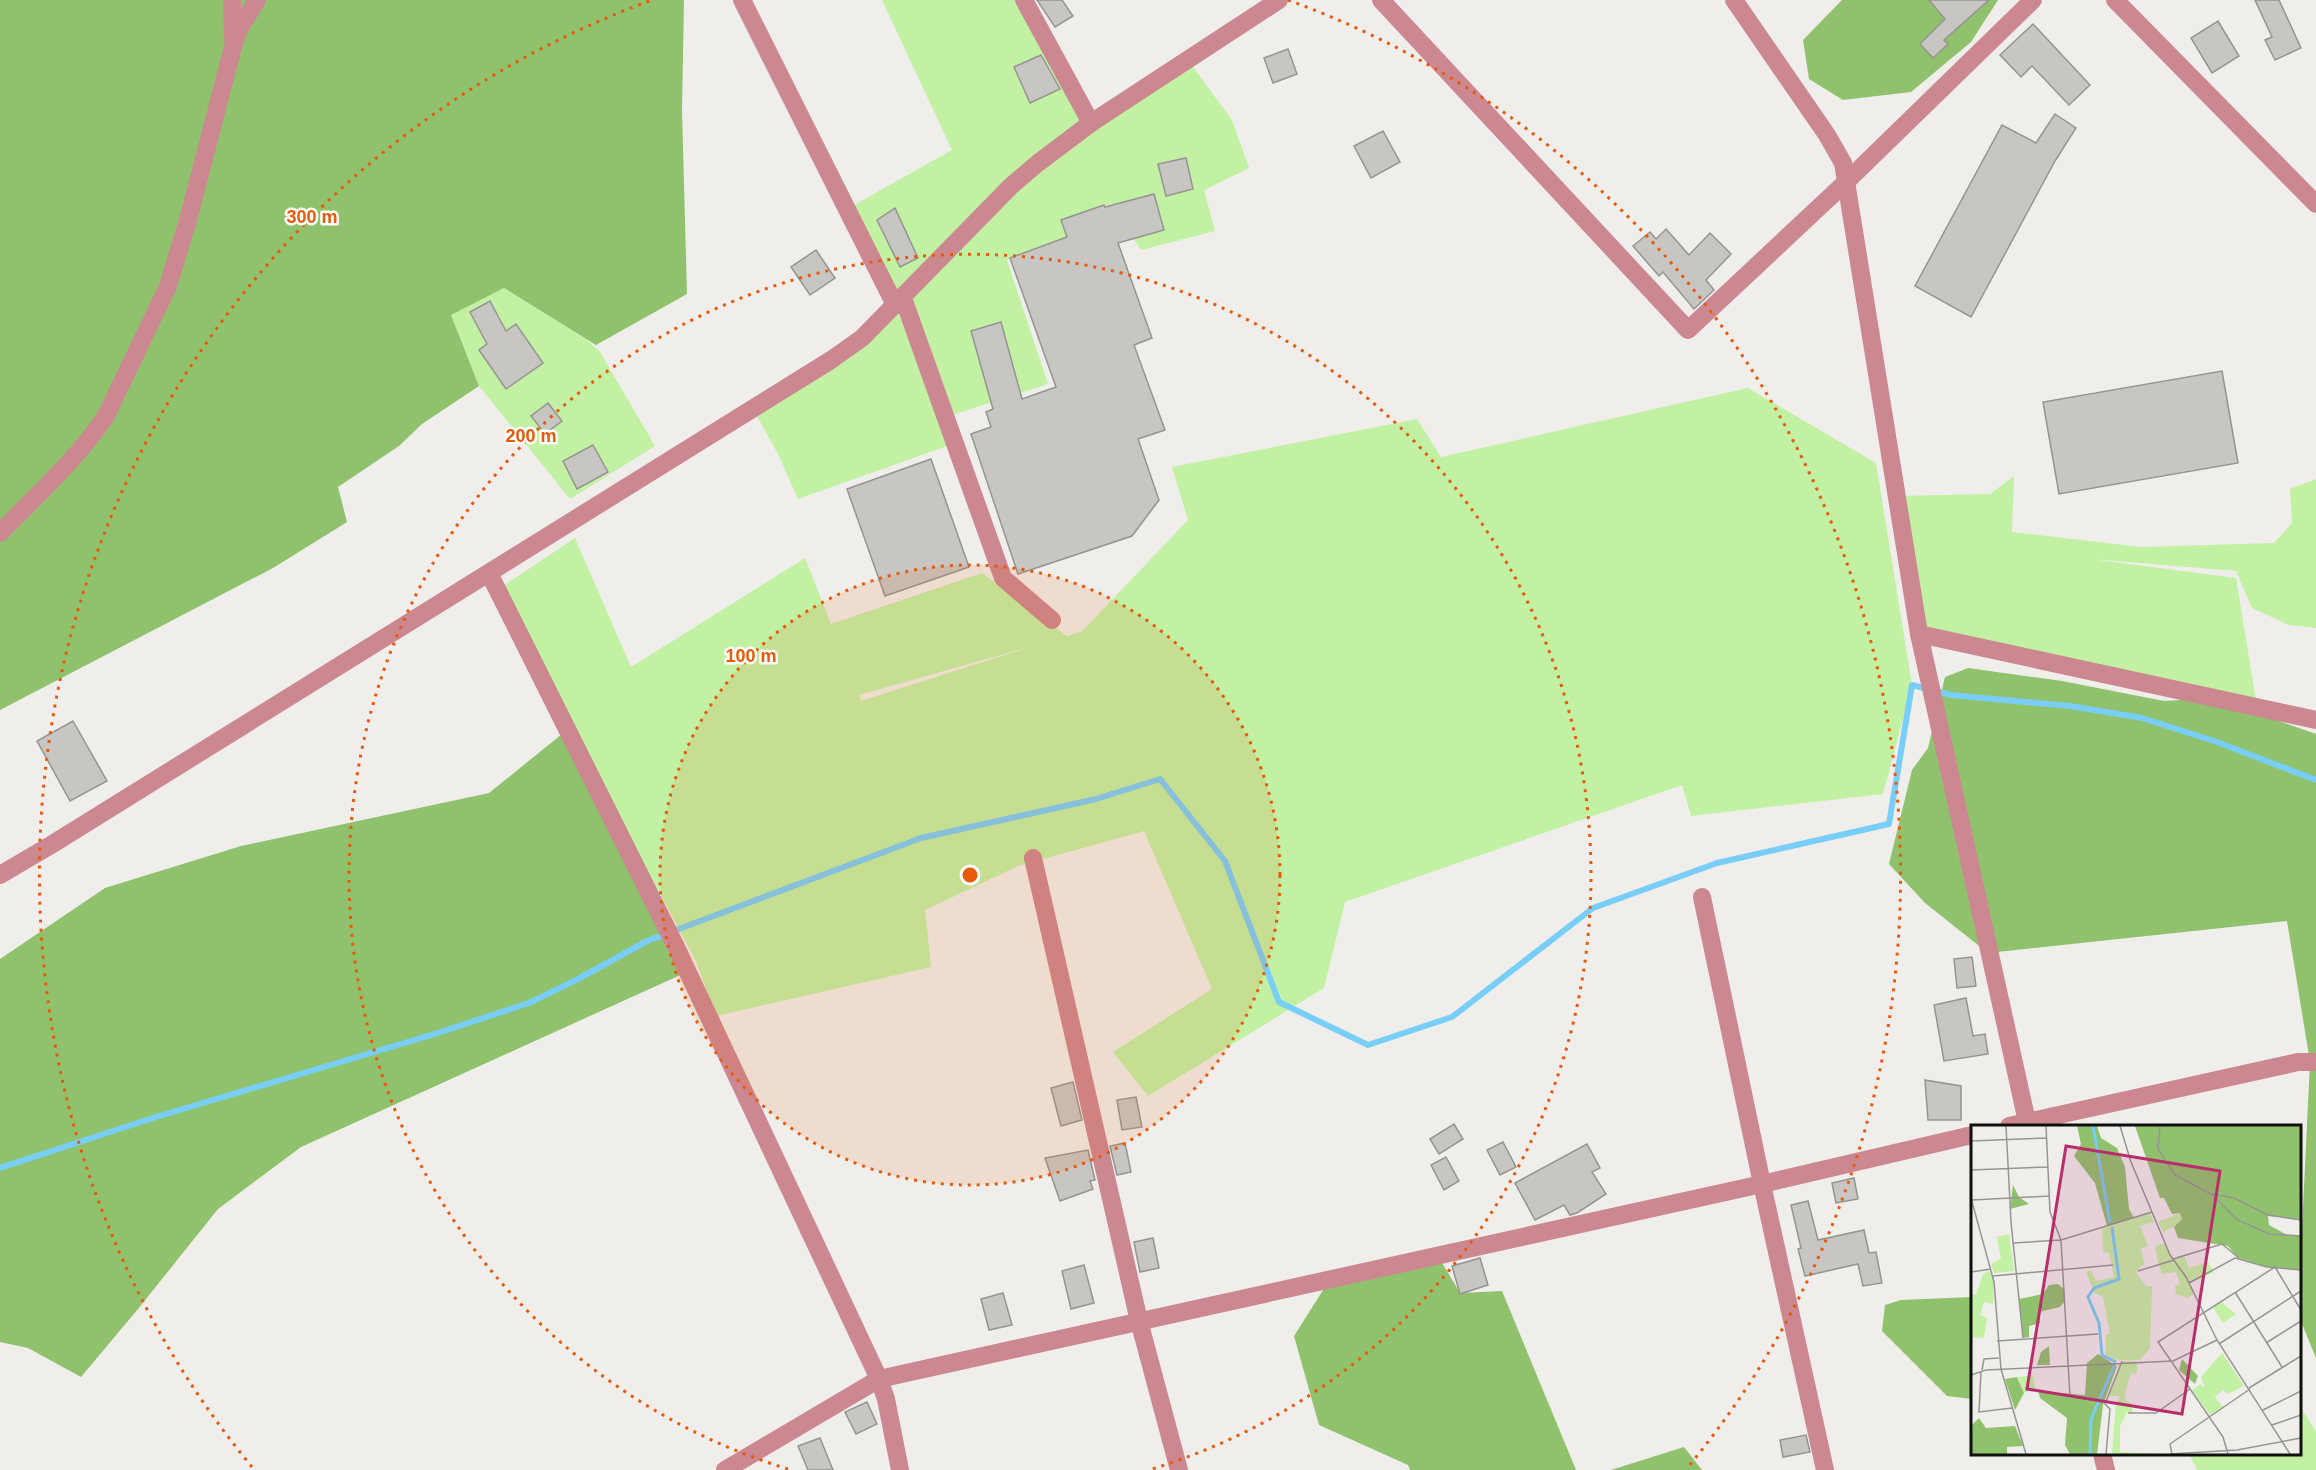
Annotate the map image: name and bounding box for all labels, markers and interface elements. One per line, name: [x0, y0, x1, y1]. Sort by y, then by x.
text: 300 m: [286, 207, 338, 227]
text: 200 m: [505, 426, 557, 446]
text: 100 m: [725, 646, 777, 666]
centre of rings: [960, 865, 980, 885]
inset map: [1971, 1125, 2301, 1455]

